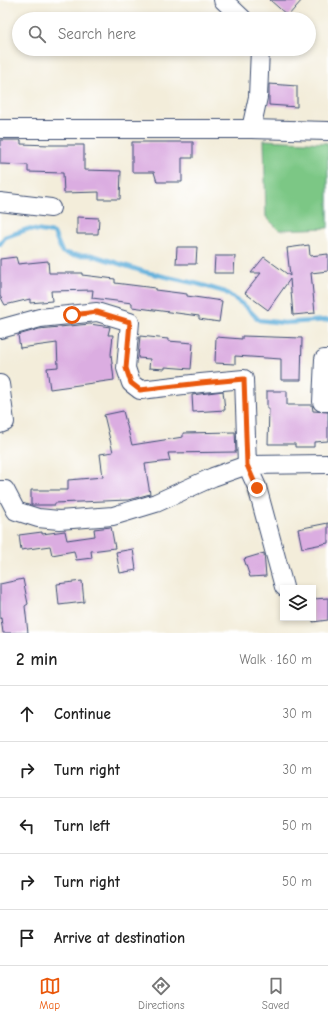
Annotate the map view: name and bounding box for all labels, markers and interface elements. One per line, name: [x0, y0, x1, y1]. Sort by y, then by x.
search box: [12, 12, 316, 56]
icon: search: [26, 23, 48, 45]
text: Search here: [58, 25, 136, 43]
route start: [63, 306, 81, 324]
route end: [248, 479, 266, 497]
map controls: [280, 585, 316, 621]
button: layers: [280, 585, 316, 621]
text: 2 min: [16, 650, 57, 669]
text: Walk · 160 m: [240, 652, 312, 667]
icon: ahead: [16, 703, 38, 725]
text: Continue: [54, 705, 111, 723]
text: 30 m: [282, 706, 312, 721]
icon: right: [16, 759, 38, 781]
text: Turn right: [54, 761, 120, 779]
text: 30 m: [282, 762, 312, 777]
icon: left: [16, 815, 38, 837]
text: Turn left: [54, 817, 110, 835]
text: 50 m: [282, 818, 312, 833]
icon: right: [16, 871, 38, 893]
text: Turn right: [54, 873, 120, 891]
text: 50 m: [282, 874, 312, 889]
icon: arrive: [16, 927, 38, 949]
text: Arrive at destination: [54, 929, 185, 947]
tab: Map: [39, 975, 61, 1012]
tab: Directions: [138, 975, 185, 1012]
tab: Saved: [262, 975, 289, 1012]

